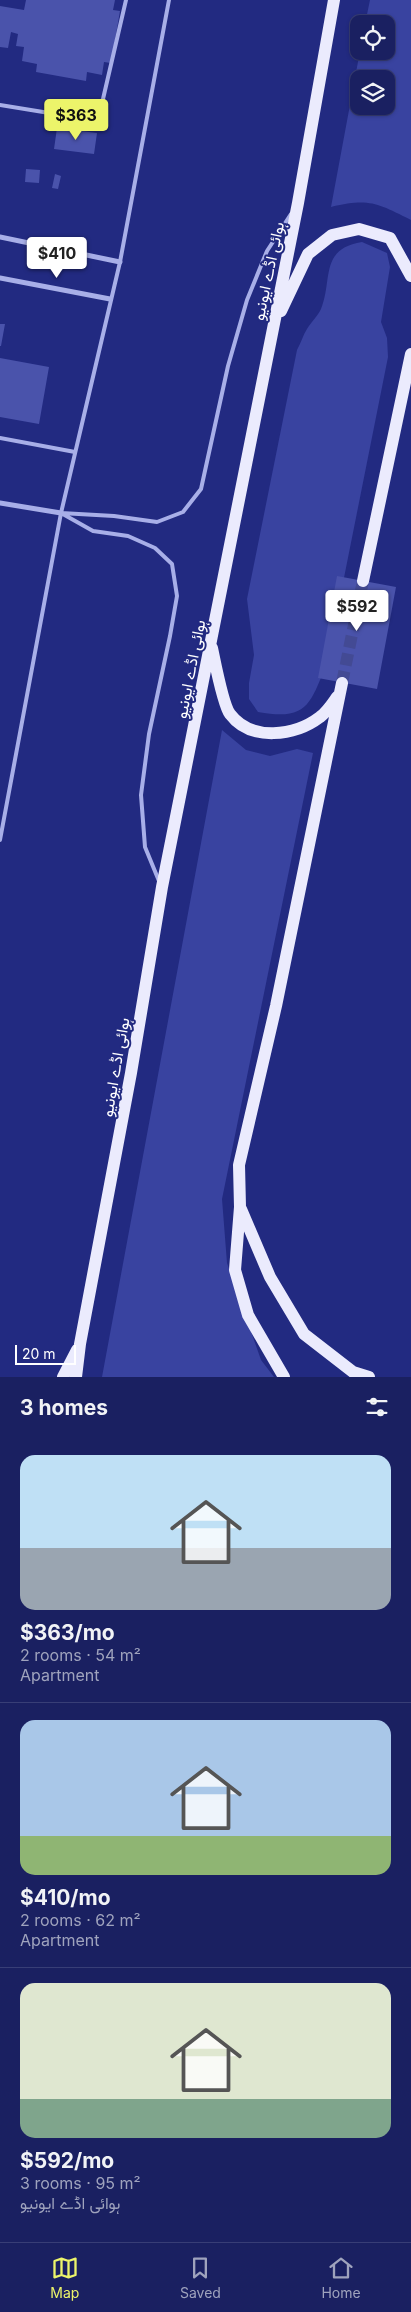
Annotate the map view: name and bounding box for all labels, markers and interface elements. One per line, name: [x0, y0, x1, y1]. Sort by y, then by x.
map controls: [350, 15, 395, 115]
button: locate: [350, 15, 395, 60]
button: layers: [350, 70, 395, 115]
pin: $363: [46, 98, 106, 141]
text: $363: [55, 105, 97, 125]
street label: ہوائی اڈے ایونیو: [248, 220, 289, 322]
pin: $410: [27, 236, 87, 279]
text: $410: [38, 243, 76, 263]
pin: $592: [327, 590, 387, 632]
text: $592: [336, 596, 378, 616]
street label: ہوائی اڈے ایونیو: [171, 618, 210, 720]
street label: ہوائی اڈے ایونیو: [96, 1016, 135, 1118]
scale bar: [15, 1342, 76, 1365]
text: 20 m: [22, 1345, 56, 1362]
icon: filters: [363, 1393, 391, 1421]
text: 3 homes: [20, 1395, 108, 1420]
icon: home: [161, 1487, 251, 1577]
text: $363/mo: [20, 1620, 115, 1645]
text: 2 rooms · 54 m²: [20, 1645, 141, 1665]
text: Apartment: [20, 1665, 100, 1685]
icon: home: [161, 1753, 251, 1843]
text: $410/mo: [20, 1885, 111, 1910]
text: 2 rooms · 62 m²: [20, 1910, 141, 1930]
text: Apartment: [20, 1930, 100, 1950]
icon: home: [161, 2015, 251, 2105]
text: $592/mo: [20, 2148, 114, 2173]
text: 3 rooms · 95 m²: [20, 2173, 141, 2193]
text: ہوائی اڈے ایونیو: [20, 2193, 120, 2213]
tab: Map: [50, 2254, 79, 2301]
tab: Saved: [180, 2254, 221, 2301]
tab: Home: [321, 2254, 361, 2301]

